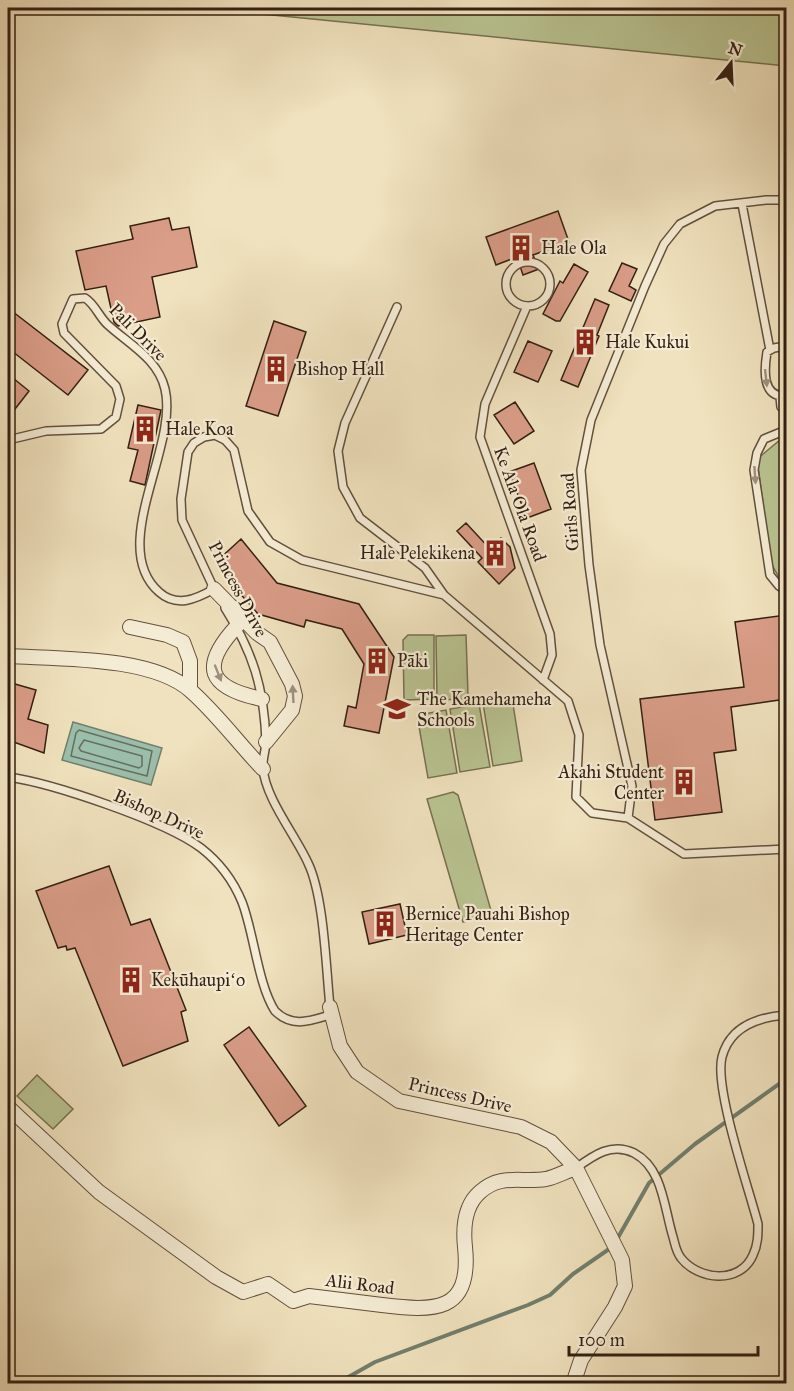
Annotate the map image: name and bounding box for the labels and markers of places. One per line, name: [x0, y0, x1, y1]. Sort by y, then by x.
building icon: Hale Ola: [506, 233, 536, 263]
place label: Hale Ola: [541, 237, 607, 259]
building icon: Hale Kukui: [570, 327, 600, 357]
place label: Hale Kukui: [605, 331, 689, 353]
building icon: Bishop Hall: [261, 354, 291, 384]
place label: Bishop Hall: [296, 358, 384, 380]
building icon: Hale Koa: [130, 414, 160, 444]
place label: Hale Koa: [165, 418, 234, 440]
building icon: Hale Pelekikena: [480, 538, 510, 568]
place label: Hale Pelekikena: [360, 542, 475, 564]
building icon: Pāki: [362, 646, 392, 676]
place label: Pāki: [397, 650, 428, 672]
place label: The Kamehameha Schools: [417, 688, 552, 731]
school or university icon: The Kamehameha Schools: [382, 694, 412, 724]
place label: Akahi Student Center: [557, 761, 665, 804]
building icon: Akahi Student Center: [669, 767, 699, 797]
place label: Bernice Pauahi Bishop Heritage Center: [405, 903, 570, 947]
building icon: Bernice Pauahi Bishop Heritage Center: [370, 909, 400, 939]
building icon: Kekūhaupiʻo: [116, 965, 146, 995]
place label: Kekūhaupiʻo: [151, 969, 245, 991]

